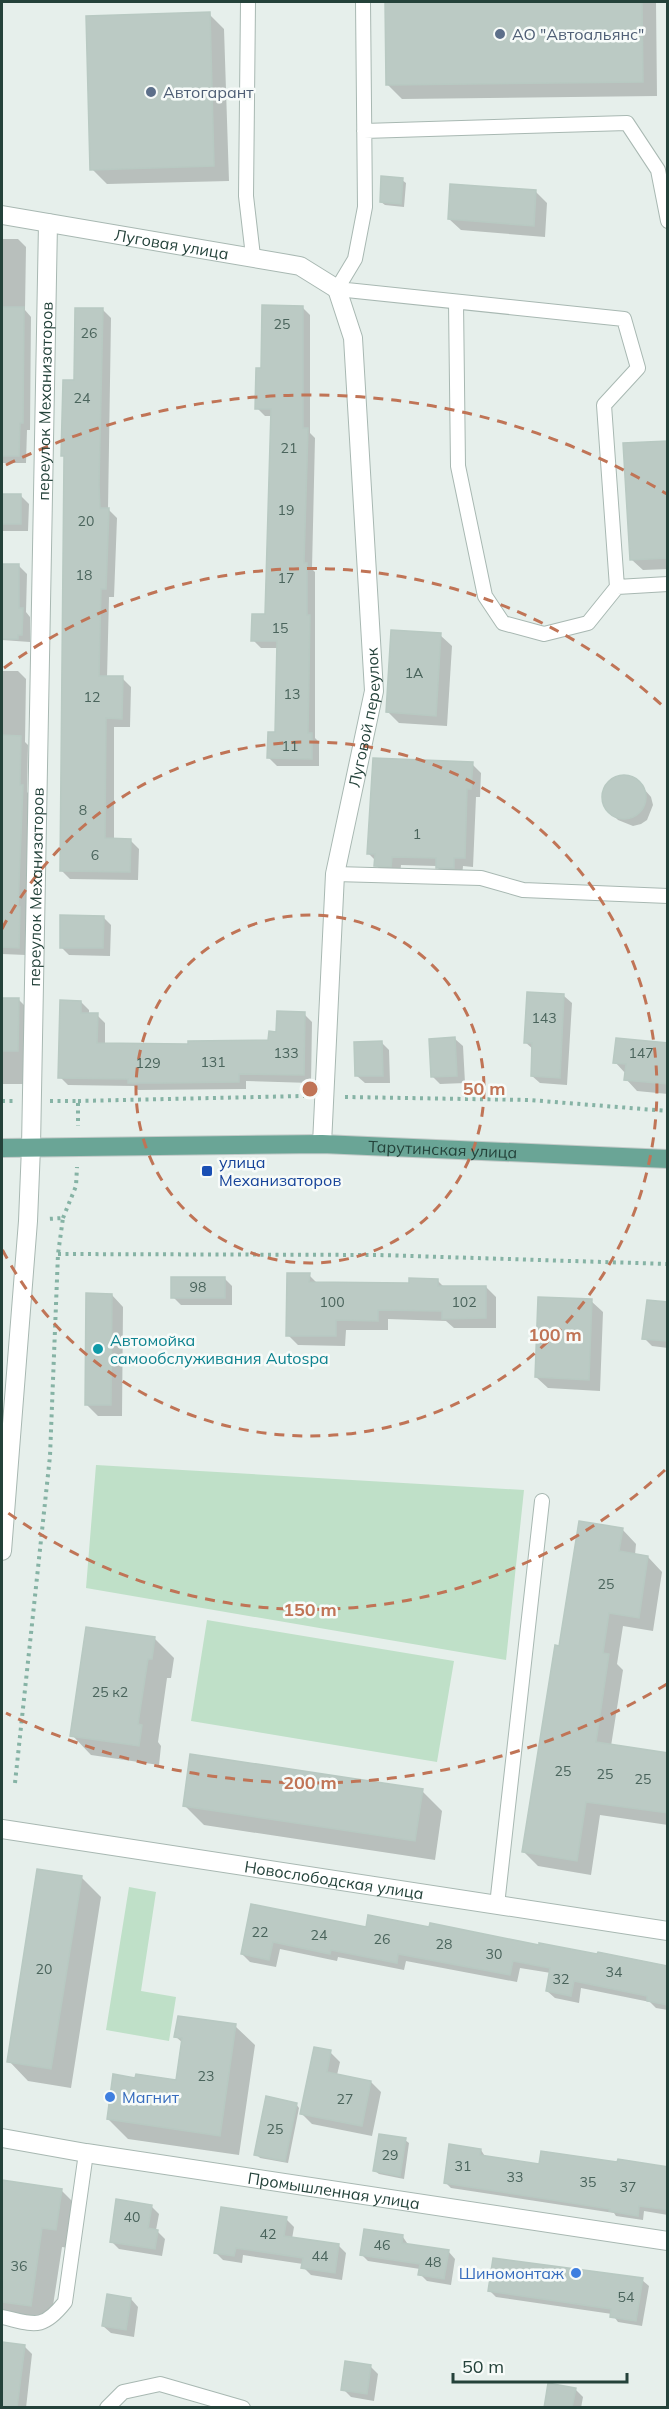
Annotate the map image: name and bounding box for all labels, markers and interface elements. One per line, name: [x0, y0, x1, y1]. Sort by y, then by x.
place label: АО "Автоальянс": [512, 24, 644, 44]
marker: АО "Автоальянс": [493, 27, 507, 41]
place label: Автогарант: [163, 82, 254, 102]
marker: Автогарант: [144, 85, 158, 99]
street label: Луговая улица: [113, 224, 230, 264]
street label: переулок Механизаторов: [33, 301, 57, 501]
house number: 25: [274, 315, 290, 333]
house number: 26: [81, 324, 97, 342]
house number: 24: [74, 389, 91, 407]
house number: 21: [281, 439, 297, 457]
house number: 19: [278, 501, 294, 519]
house number: 20: [78, 512, 94, 530]
house number: 18: [76, 566, 92, 584]
house number: 17: [278, 569, 294, 587]
house number: 15: [272, 619, 288, 637]
street label: Луговой переулок: [344, 647, 384, 789]
house number: 1А: [405, 664, 424, 682]
house number: 13: [284, 685, 300, 703]
house number: 12: [84, 688, 100, 706]
house number: 11: [282, 737, 298, 755]
street label: переулок Механизаторов: [24, 787, 48, 987]
house number: 8: [79, 801, 87, 819]
house number: 1: [413, 825, 421, 843]
house number: 6: [91, 846, 99, 864]
house number: 143: [531, 1009, 557, 1027]
house number: 133: [273, 1044, 299, 1062]
house number: 147: [628, 1044, 654, 1062]
house number: 131: [200, 1053, 226, 1071]
house number: 129: [135, 1054, 161, 1072]
text: 50 m: [463, 1077, 505, 1100]
centre of rings: [300, 1079, 320, 1099]
street label: Тарутинская улица: [368, 1136, 518, 1162]
place label: улица Механизаторов: [219, 1152, 341, 1190]
marker: улица Механизаторов: [200, 1164, 214, 1178]
house number: 98: [190, 1278, 206, 1296]
house number: 100: [319, 1293, 345, 1311]
house number: 102: [451, 1293, 477, 1311]
text: 100 m: [528, 1323, 582, 1346]
place label: Автомойка самообслуживания Autospa: [110, 1330, 329, 1368]
marker: Автомойка самообслуживания Autospa: [91, 1342, 105, 1356]
house number: 25: [598, 1575, 614, 1593]
text: 150 m: [283, 1598, 337, 1621]
house number: 25 к2: [92, 1683, 128, 1701]
house number: 25: [555, 1762, 571, 1780]
house number: 25: [597, 1765, 613, 1783]
house number: 25: [635, 1770, 651, 1788]
text: 200 m: [283, 1771, 337, 1794]
street label: Новослободская улица: [243, 1856, 425, 1903]
house number: 22: [252, 1923, 268, 1941]
house number: 24: [311, 1926, 328, 1944]
house number: 26: [374, 1930, 390, 1948]
house number: 28: [436, 1935, 452, 1953]
house number: 30: [486, 1945, 502, 1963]
house number: 20: [36, 1960, 52, 1978]
house number: 34: [606, 1963, 623, 1981]
house number: 32: [553, 1970, 569, 1988]
house number: 23: [198, 2067, 214, 2085]
place label: Магнит: [122, 2087, 180, 2107]
marker: Магнит: [103, 2090, 117, 2104]
house number: 27: [337, 2090, 353, 2108]
house number: 25: [267, 2120, 283, 2138]
house number: 29: [382, 2146, 398, 2164]
house number: 31: [455, 2157, 471, 2175]
street label: Промышленная улица: [246, 2168, 421, 2213]
house number: 33: [507, 2168, 523, 2186]
house number: 35: [580, 2173, 596, 2191]
house number: 37: [620, 2178, 636, 2196]
house number: 40: [124, 2208, 140, 2226]
house number: 42: [260, 2225, 276, 2243]
house number: 46: [374, 2236, 390, 2254]
house number: 44: [312, 2247, 329, 2265]
house number: 48: [425, 2253, 441, 2271]
house number: 36: [11, 2257, 27, 2275]
place label: Шиномонтаж: [459, 2263, 564, 2283]
marker: Шиномонтаж: [569, 2266, 583, 2280]
house number: 54: [618, 2288, 635, 2306]
scale bar: [453, 2346, 627, 2384]
text: 50 m: [462, 2355, 504, 2378]

